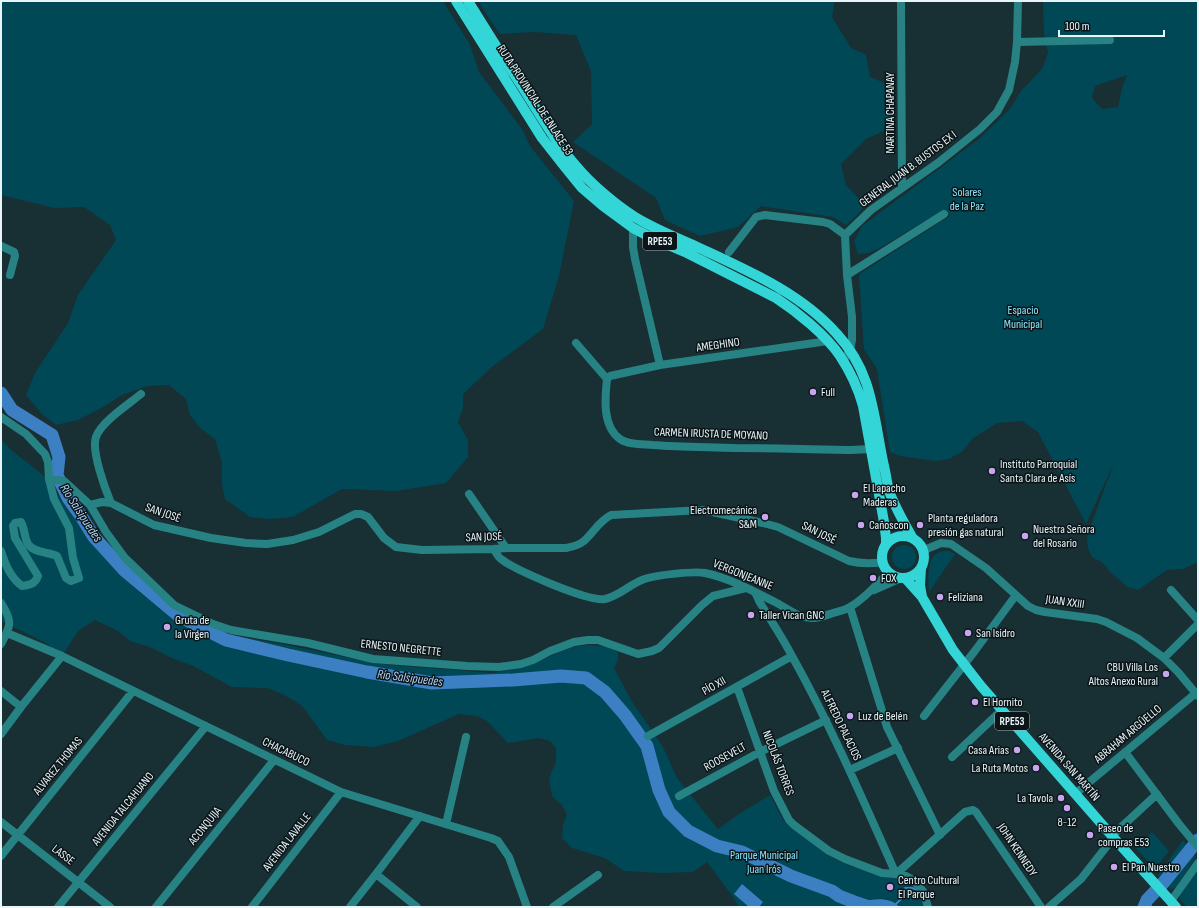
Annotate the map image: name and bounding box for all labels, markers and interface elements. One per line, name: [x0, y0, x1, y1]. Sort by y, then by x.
scale bar: [1059, 12, 1164, 38]
text: 100 m: [1065, 19, 1090, 34]
street label: RUTA PROVINCIAL DE ENLACE 53: [494, 42, 576, 158]
street label: MARTINA CHAPANAY: [883, 73, 898, 153]
street label: GENERAL JUAN B. BUSTOS EX I: [856, 127, 960, 211]
park label: Solares de la Paz: [950, 185, 985, 214]
road number: RPE53: [643, 232, 677, 250]
park label: Espacio Municipal: [1004, 303, 1042, 332]
street label: AMEGHINO: [694, 335, 741, 356]
place label: Full: [821, 385, 835, 400]
marker: Full: [808, 387, 818, 397]
street label: CARMEN IRUSTA DE MOYANO: [654, 425, 768, 443]
place label: Instituto Parroquial Santa Clara de Asís: [1000, 457, 1077, 486]
marker: Instituto Parroquial Santa Clara de Asís: [987, 466, 997, 476]
water label: Río Salsipuedes: [56, 481, 106, 545]
place label: El Lapacho Maderas: [863, 481, 906, 510]
marker: El Lapacho Maderas: [850, 490, 860, 500]
street label: SAN JOSÉ: [143, 500, 183, 526]
place label: Electromecánica S&M: [690, 503, 757, 532]
place label: Planta reguladora presión gas natural: [928, 511, 1004, 540]
marker: Electromecánica S&M: [760, 512, 770, 522]
street label: SAN JOSÉ: [799, 518, 839, 548]
place label: Cañoscon: [869, 518, 909, 533]
marker: Cañoscon: [856, 520, 866, 530]
marker: Planta reguladora presión gas natural: [915, 520, 925, 530]
place label: Nuestra Señora del Rosario: [1033, 522, 1095, 551]
street label: SAN JOSÉ: [465, 529, 503, 545]
marker: Nuestra Señora del Rosario: [1020, 531, 1030, 541]
street label: VERGONJEANNE: [711, 556, 775, 594]
place label: FOX: [881, 571, 897, 586]
marker: FOX: [868, 573, 878, 583]
place label: Feliziana: [948, 590, 983, 605]
marker: Feliziana: [935, 592, 945, 602]
street label: JUAN XXIII: [1044, 592, 1085, 612]
place label: Taller Vican GNC: [759, 608, 824, 623]
marker: Taller Vican GNC: [746, 610, 756, 620]
place label: Gruta de la Virgen: [175, 613, 210, 642]
marker: Gruta de la Virgen: [162, 622, 172, 632]
place label: San Isidro: [976, 626, 1015, 641]
marker: San Isidro: [963, 628, 973, 638]
street label: ERNESTO NEGRETTE: [360, 636, 442, 660]
place label: CBU Villa Los Altos Anexo Rural: [1088, 660, 1158, 689]
water label: Río Salsipuedes: [376, 666, 444, 690]
marker: CBU Villa Los Altos Anexo Rural: [1161, 669, 1171, 679]
street label: PÍO XII: [699, 673, 729, 699]
street label: ALFREDO PALACIOS: [817, 686, 865, 763]
place label: El Hornito: [983, 695, 1023, 710]
marker: El Hornito: [970, 697, 980, 707]
street label: ABRAHAM ARGÜELLO: [1090, 701, 1165, 767]
place label: Luz de Belén: [858, 709, 908, 724]
marker: Luz de Belén: [845, 711, 855, 721]
road number: RPE53: [995, 712, 1029, 730]
street label: NICOLÁS TORRES: [759, 728, 797, 798]
street label: AVENIDA SAN MARTÍN: [1035, 729, 1103, 804]
street label: ALVAREZ THOMAS: [29, 734, 86, 799]
street label: CHACABUCO: [260, 734, 312, 770]
street label: ROOSEVELT: [701, 739, 749, 775]
place label: Casa Arias: [968, 743, 1009, 758]
marker: Casa Arias: [1012, 745, 1022, 755]
place label: La Ruta Motos: [971, 761, 1028, 776]
marker: La Ruta Motos: [1031, 763, 1041, 773]
street label: AVENIDA TALCAHUANO: [88, 769, 157, 850]
place label: La Tavola: [1017, 791, 1053, 806]
marker: La Tavola: [1056, 793, 1066, 803]
street label: ACONQUIJA: [184, 803, 225, 849]
marker: 8-12: [1062, 803, 1072, 813]
street label: AVENIDA LAVALLE: [259, 810, 314, 875]
place label: 8-12: [1058, 815, 1077, 830]
street label: JOHN KENNEDY: [993, 820, 1040, 879]
place label: Paseo de compras E53: [1098, 821, 1149, 850]
marker: Paseo de compras E53: [1085, 830, 1095, 840]
street label: LASSE: [49, 841, 77, 869]
park label: Parque Municipal Juan Irós: [730, 848, 798, 877]
place label: El Pan Nuestro: [1122, 860, 1180, 875]
marker: El Pan Nuestro: [1109, 862, 1119, 872]
place label: Centro Cultural El Parque: [898, 873, 959, 902]
marker: Centro Cultural El Parque: [885, 882, 895, 892]

